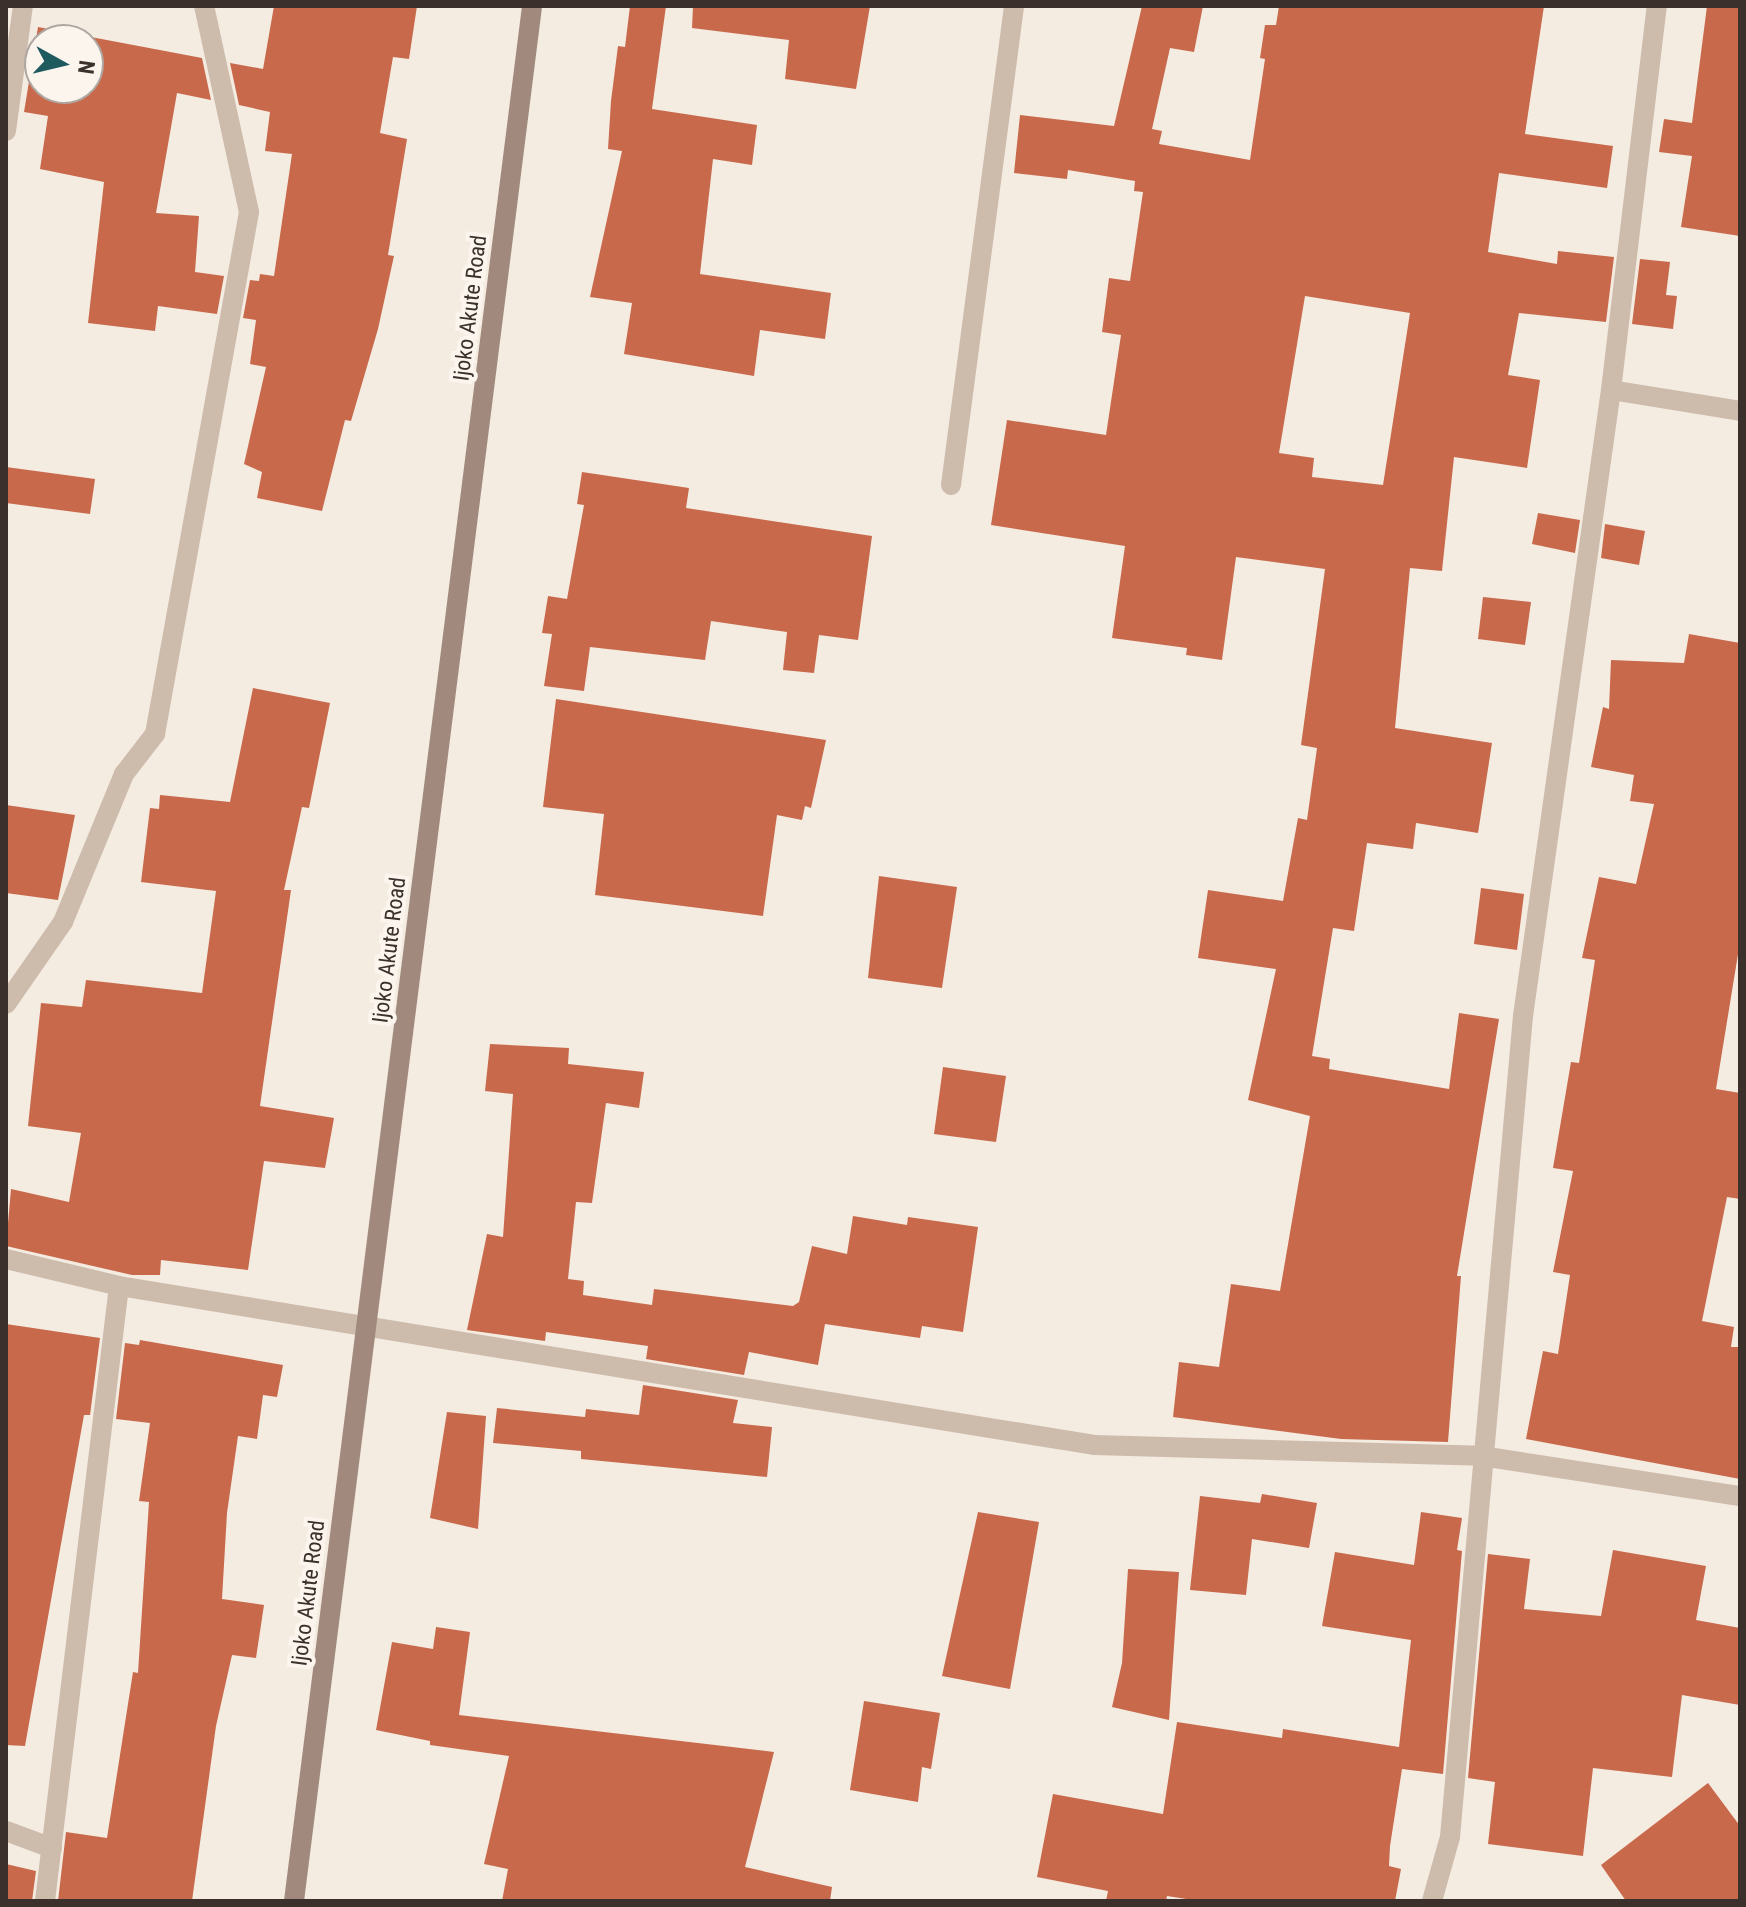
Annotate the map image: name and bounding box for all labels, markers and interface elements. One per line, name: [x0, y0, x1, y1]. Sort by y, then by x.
north arrow: [24, 24, 104, 104]
text: N: [73, 59, 100, 76]
street label: Ijoko Akute Road: [448, 234, 492, 382]
street label: Ijoko Akute Road: [367, 876, 411, 1024]
street label: Ijoko Akute Road: [286, 1519, 330, 1667]

